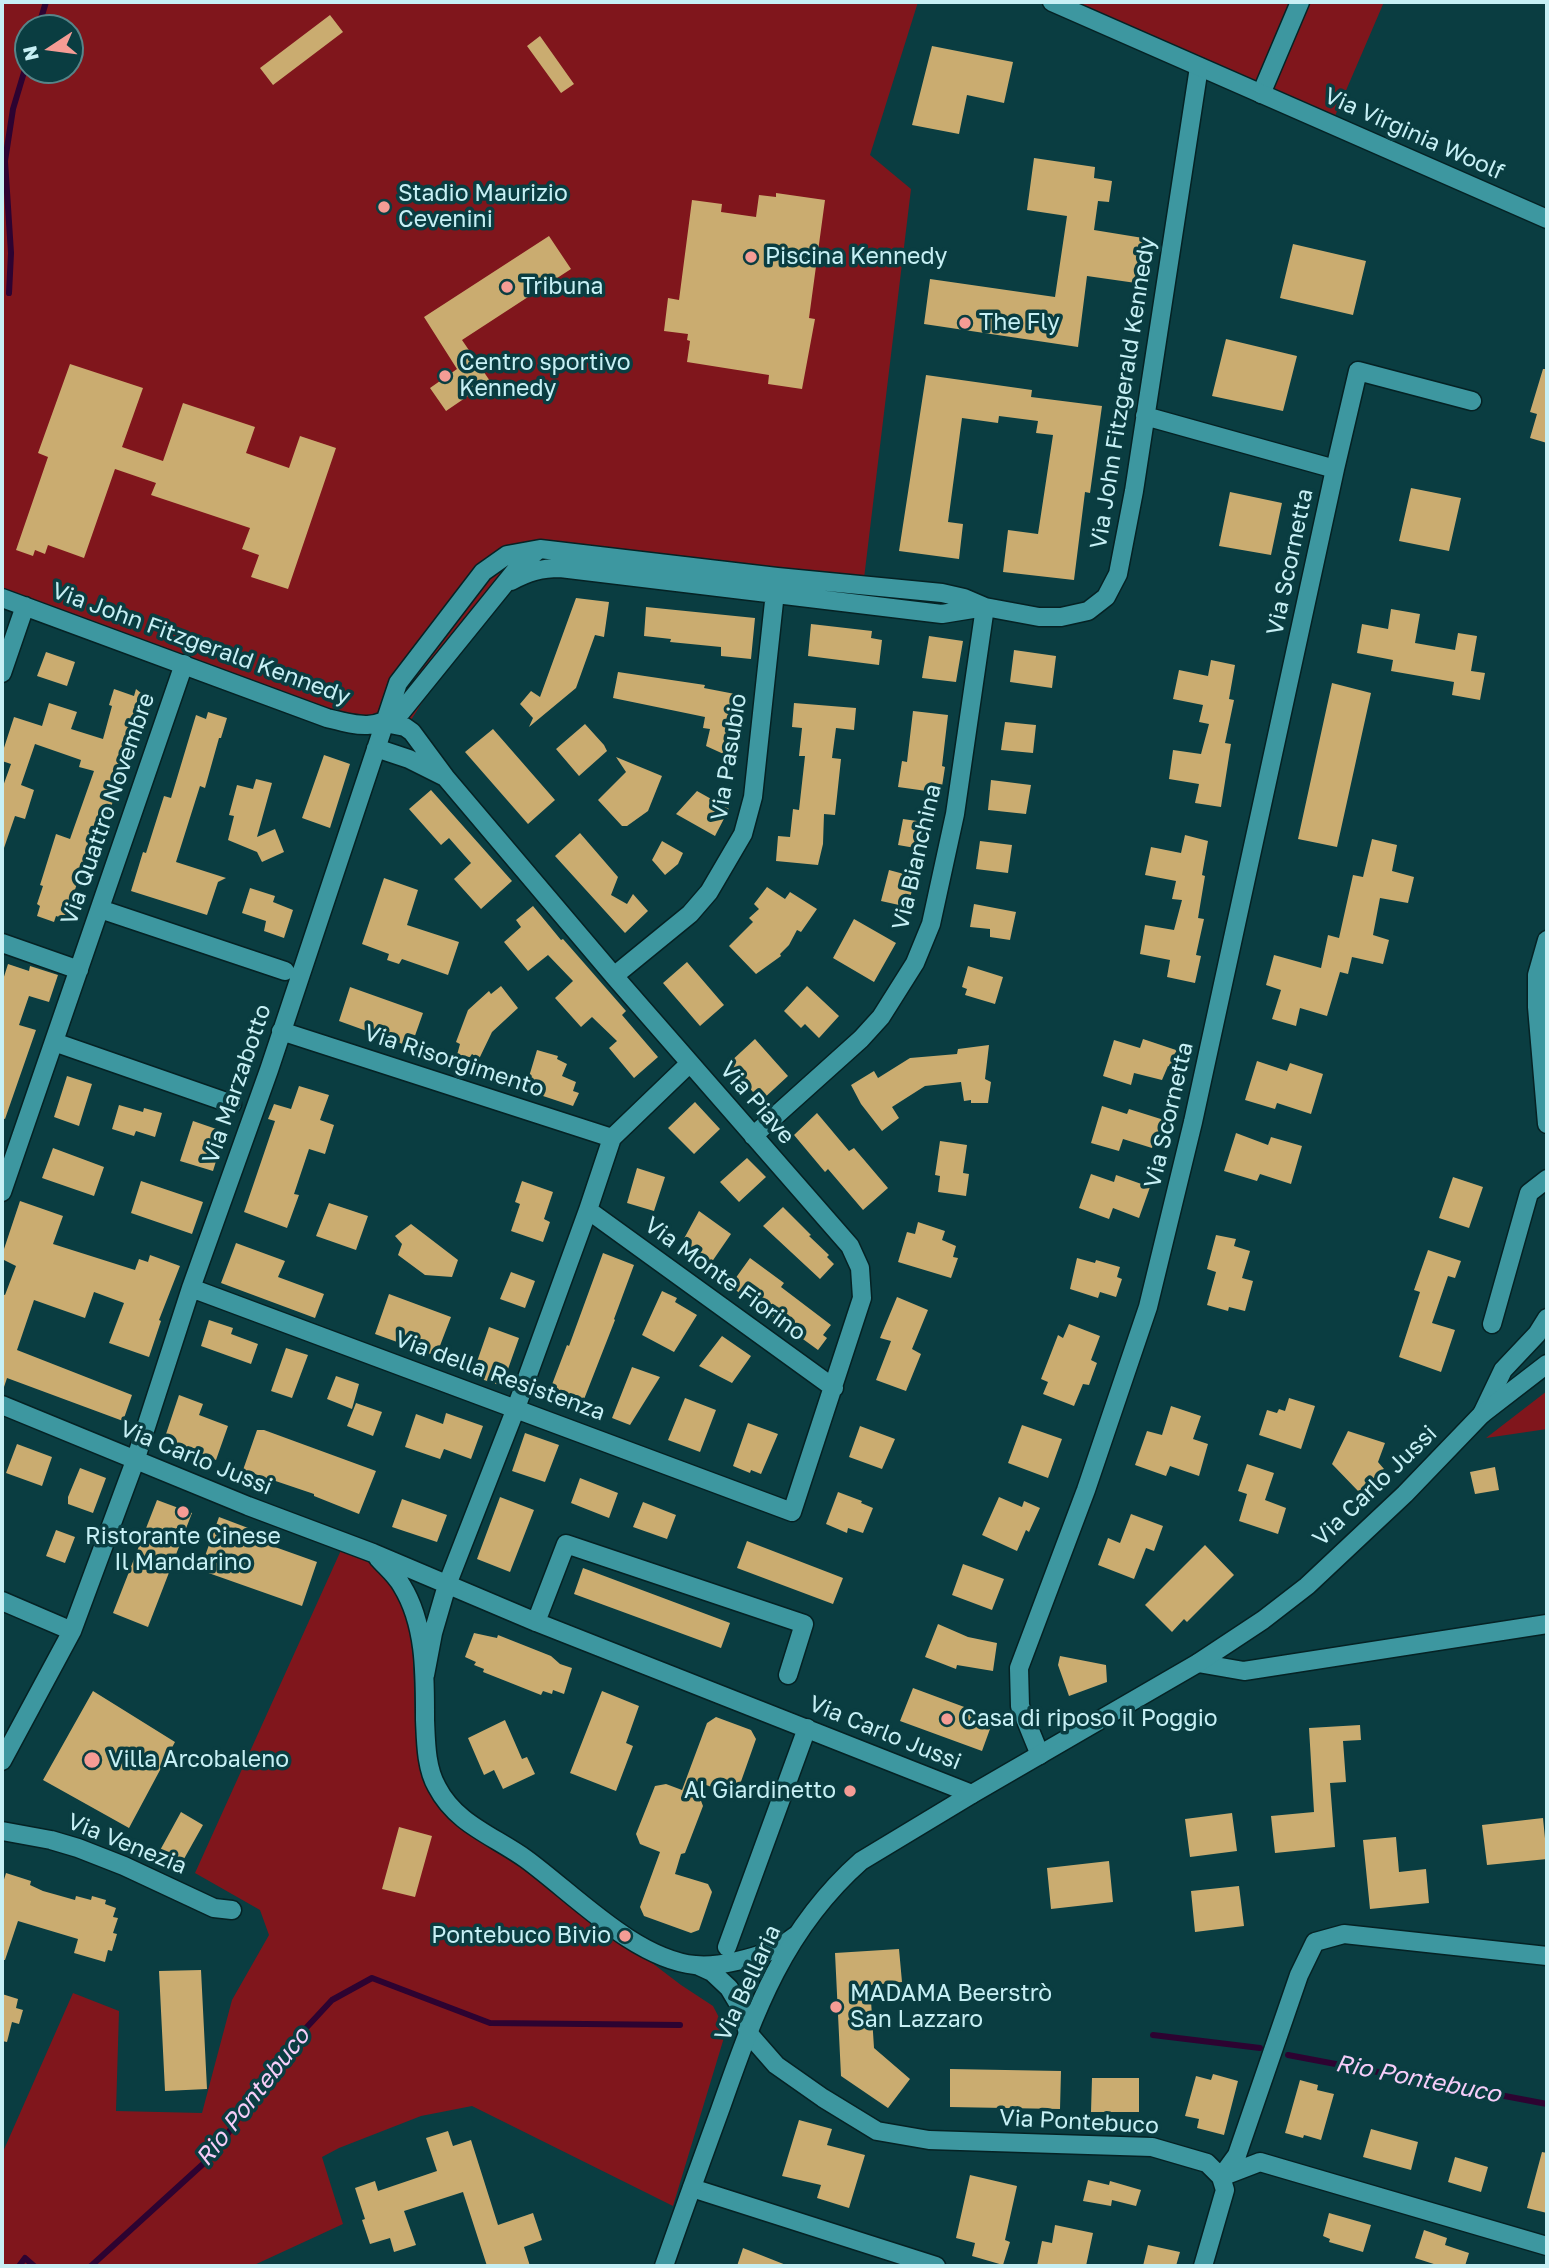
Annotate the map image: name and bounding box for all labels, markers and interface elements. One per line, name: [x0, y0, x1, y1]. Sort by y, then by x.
north arrow: [14, 14, 84, 84]
text: N: [17, 44, 43, 63]
street label: Via Virginia Woolf: [1320, 82, 1508, 186]
place label: Stadio Maurizio Cevenini: [398, 180, 568, 234]
marker: Stadio Maurizio Cevenini: [376, 199, 392, 215]
street label: Via John Fitzgerald Kennedy: [1085, 235, 1161, 551]
place label: Piscina Kennedy: [765, 243, 947, 271]
marker: Piscina Kennedy: [743, 249, 759, 265]
place label: Tribuna: [521, 273, 604, 301]
marker: Tribuna: [499, 279, 515, 295]
place label: The Fly: [979, 309, 1060, 337]
marker: The Fly: [957, 315, 973, 331]
place label: Centro sportivo Kennedy: [459, 349, 631, 403]
marker: Centro sportivo Kennedy: [437, 368, 453, 384]
street label: Via Scornetta: [1261, 486, 1319, 638]
street label: Via John Fitzgerald Kennedy: [48, 577, 354, 711]
street label: Via Quattro Novembre: [55, 689, 161, 929]
street label: Via Pasubio: [705, 691, 753, 823]
street label: Via Bianchina: [887, 781, 947, 933]
street label: Via Marzabotto: [197, 1001, 277, 1167]
street label: Via Risorgimento: [360, 1019, 548, 1103]
street label: Via Scornetta: [1139, 1039, 1199, 1191]
street label: Via Piave: [714, 1056, 800, 1150]
street label: Via Monte Fiorino: [639, 1211, 811, 1347]
street label: Via della Resistenza: [391, 1325, 609, 1427]
street label: Via Carlo Jussi: [116, 1415, 276, 1501]
street label: Via Carlo Jussi: [1307, 1420, 1443, 1552]
marker: Ristorante Cinese Il Mandarino: [175, 1504, 191, 1520]
place label: Ristorante Cinese Il Mandarino: [85, 1523, 281, 1577]
street label: Via Carlo Jussi: [805, 1690, 965, 1776]
place label: Casa di riposo il Poggio: [961, 1705, 1218, 1733]
marker: Casa di riposo il Poggio: [939, 1711, 955, 1727]
place label: Villa Arcobaleno: [108, 1746, 289, 1774]
marker: Villa Arcobaleno: [82, 1750, 102, 1770]
place label: Al Giardinetto: [684, 1777, 836, 1805]
marker: Al Giardinetto: [842, 1783, 858, 1799]
street label: Via Venezia: [63, 1808, 191, 1880]
street label: Via Bellaria: [709, 1921, 787, 2045]
place label: Pontebuco Bivio: [431, 1922, 611, 1950]
marker: Pontebuco Bivio: [617, 1928, 633, 1944]
place label: MADAMA Beerstrò San Lazzaro: [850, 1980, 1052, 2034]
marker: MADAMA Beerstrò San Lazzaro: [828, 1999, 844, 2015]
water label: Rio Pontebuco: [190, 2022, 316, 2172]
water label: Rio Pontebuco: [1333, 2049, 1503, 2109]
street label: Via Pontebuco: [998, 2104, 1160, 2140]

